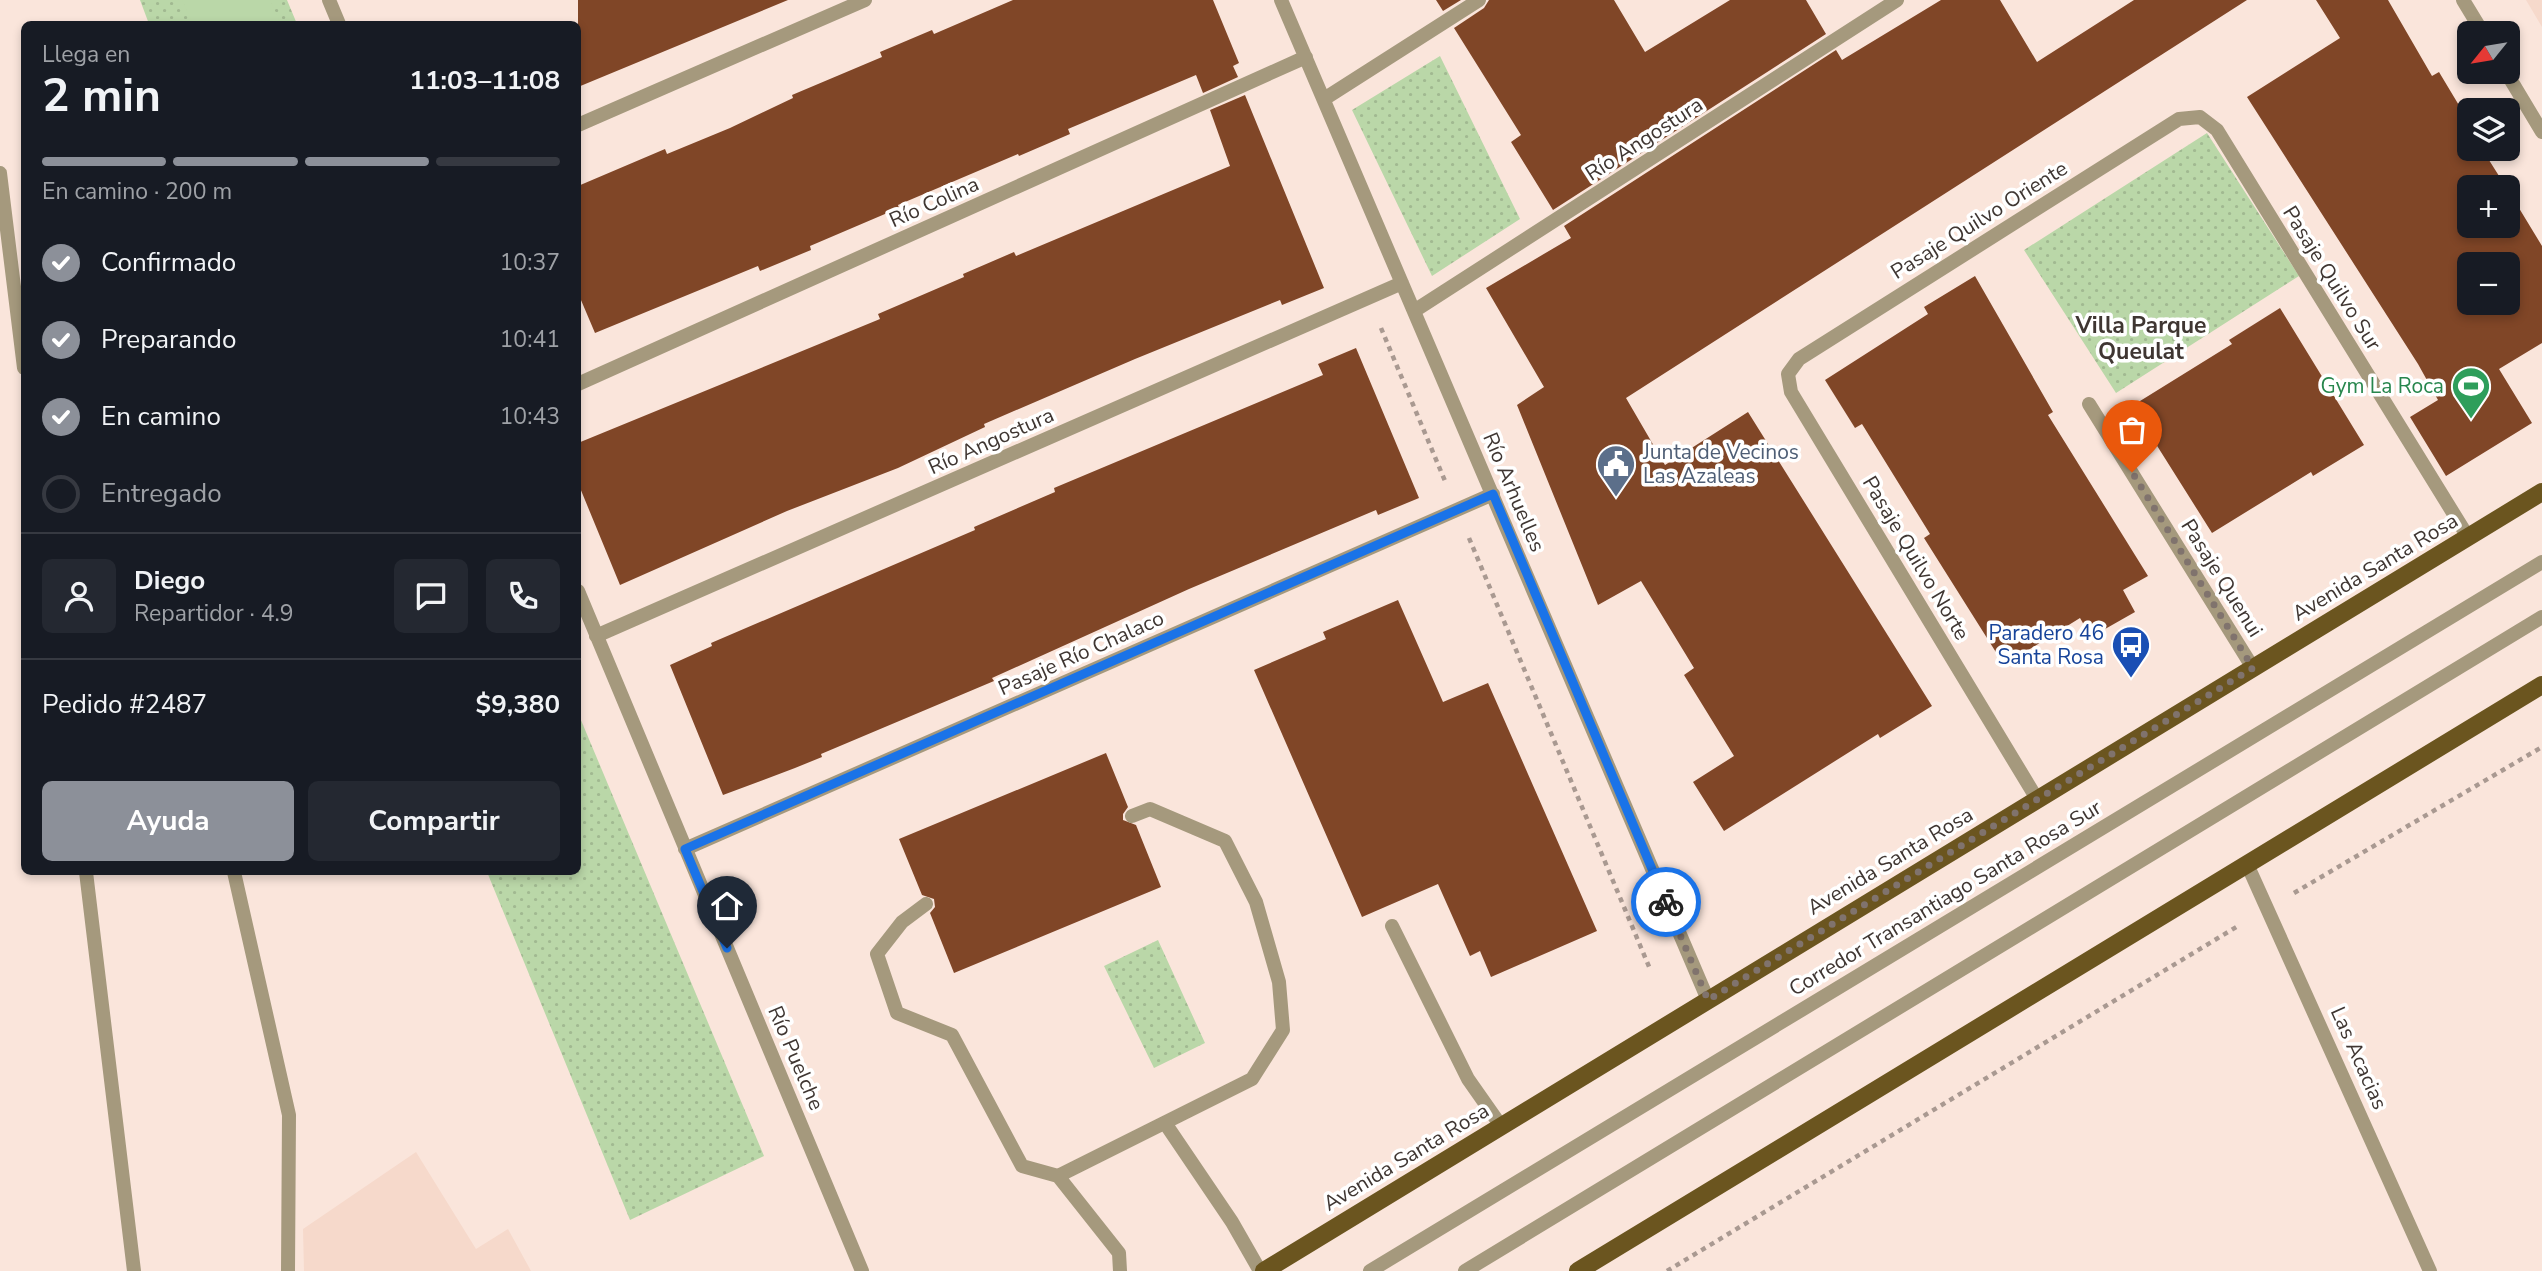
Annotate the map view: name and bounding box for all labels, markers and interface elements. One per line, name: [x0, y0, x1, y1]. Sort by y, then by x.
north arrow: [2457, 21, 2520, 84]
map controls: [2457, 21, 2520, 315]
text: Llega en: [42, 39, 130, 70]
text: 11:03–11:08: [409, 63, 560, 98]
text: 2 min: [42, 64, 161, 127]
street label: Río Angostura: [1580, 91, 1708, 187]
button: layers: [2457, 98, 2520, 161]
street label: Pasaje Quilvo Oriente: [1885, 154, 2073, 286]
street label: Río Colina: [885, 170, 983, 234]
button: +: [2457, 175, 2520, 238]
text: En camino · 200 m: [42, 176, 232, 207]
street label: Pasaje Quilvo Sur: [2276, 200, 2388, 356]
icon: check: [42, 244, 80, 282]
text: Confirmado: [101, 245, 236, 280]
text: 10:37: [500, 247, 560, 278]
button: −: [2457, 252, 2520, 315]
district label: Villa Parque Queulat: [2074, 310, 2207, 367]
icon: check: [42, 321, 80, 359]
text: Preparando: [101, 322, 236, 357]
text: 10:41: [500, 324, 560, 355]
sports icon: Gym La Roca: [2450, 365, 2492, 420]
place label: Gym La Roca: [2320, 372, 2444, 400]
icon: check: [42, 398, 80, 436]
text: En camino: [101, 399, 221, 434]
pin: [2102, 400, 2162, 472]
text: 10:43: [500, 401, 560, 432]
street label: Río Angostura: [924, 401, 1058, 481]
icon: bag: [2113, 411, 2151, 449]
street label: Río Arhuelles: [1476, 428, 1552, 556]
place label: Junta de Vecinos Las Azaleas: [1642, 438, 1799, 490]
public building icon: Junta de Vecinos Las Azaleas: [1595, 443, 1637, 498]
street label: Pasaje Quilvo Norte: [1856, 471, 1976, 645]
text: Entregado: [101, 476, 222, 511]
street label: Avenida Santa Rosa: [2287, 506, 2463, 628]
street label: Pasaje Quenui: [2175, 514, 2269, 642]
button: person: [42, 559, 116, 633]
button: chat: [394, 559, 468, 633]
button: phone: [486, 559, 560, 633]
text: Diego: [134, 563, 205, 598]
text: Repartidor · 4.9: [134, 598, 294, 629]
street label: Pasaje Río Chalaco: [994, 604, 1168, 702]
place label: Paradero 46 Santa Rosa: [1988, 619, 2104, 671]
bus stop icon: Paradero 46 Santa Rosa: [2110, 624, 2152, 679]
text: Pedido #2487: [42, 687, 207, 722]
text: $9,380: [476, 687, 560, 722]
button: Ayuda: [42, 781, 294, 861]
button: Compartir: [308, 781, 560, 861]
street label: Corredor Transantiago Santa Rosa Sur: [1784, 793, 2107, 1003]
street label: Avenida Santa Rosa: [1802, 800, 1978, 922]
courier: [1631, 867, 1701, 937]
pin: [697, 876, 757, 948]
icon: bike: [1647, 883, 1685, 921]
icon: home: [708, 887, 746, 925]
street label: Río Puelche: [761, 1001, 831, 1115]
street label: Las Acacias: [2324, 1002, 2394, 1114]
street label: Avenida Santa Rosa: [1318, 1096, 1494, 1218]

